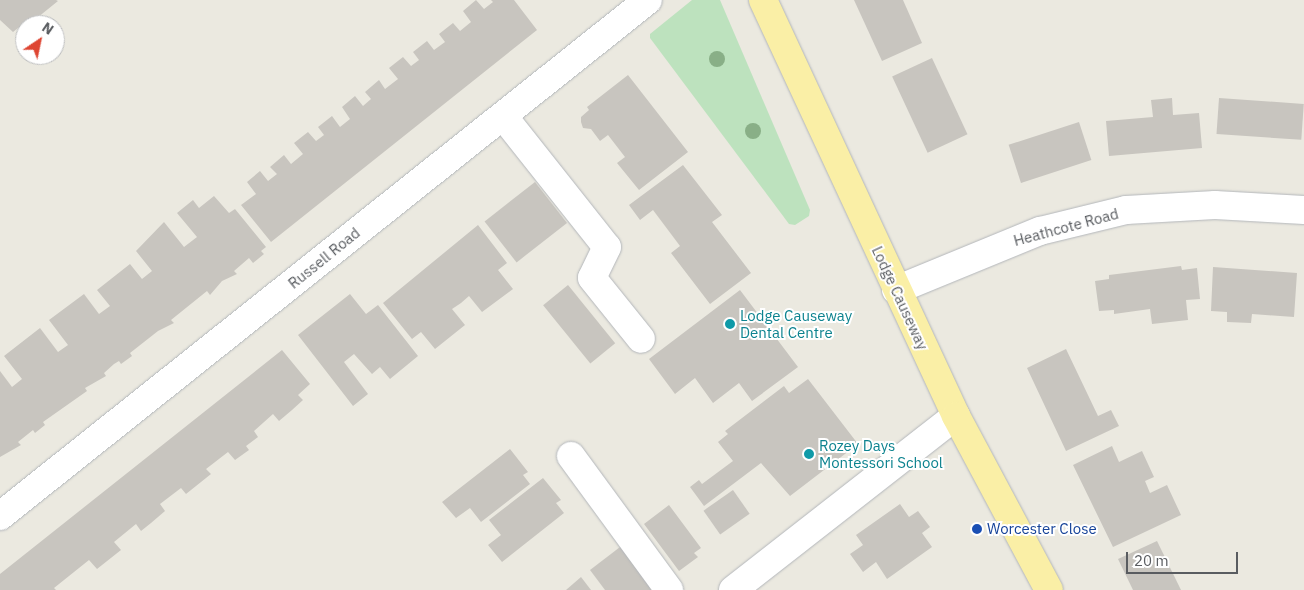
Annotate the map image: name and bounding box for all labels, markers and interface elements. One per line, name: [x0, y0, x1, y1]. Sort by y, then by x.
north arrow: [15, 15, 65, 65]
text: N: [39, 18, 57, 39]
street label: Heathcote Road: [1012, 204, 1120, 250]
street label: Russell Road: [285, 224, 363, 292]
street label: Lodge Causeway: [868, 243, 932, 353]
place label: Lodge Causeway Dental Centre: [740, 306, 852, 341]
marker: Lodge Causeway Dental Centre: [724, 318, 736, 330]
place label: Rozey Days Montessori School: [819, 436, 943, 471]
marker: Rozey Days Montessori School: [803, 448, 815, 460]
place label: Worcester Close: [987, 520, 1097, 538]
marker: Worcester Close: [971, 523, 983, 535]
scale bar: [1129, 542, 1242, 574]
text: 20 m: [1134, 551, 1169, 570]

